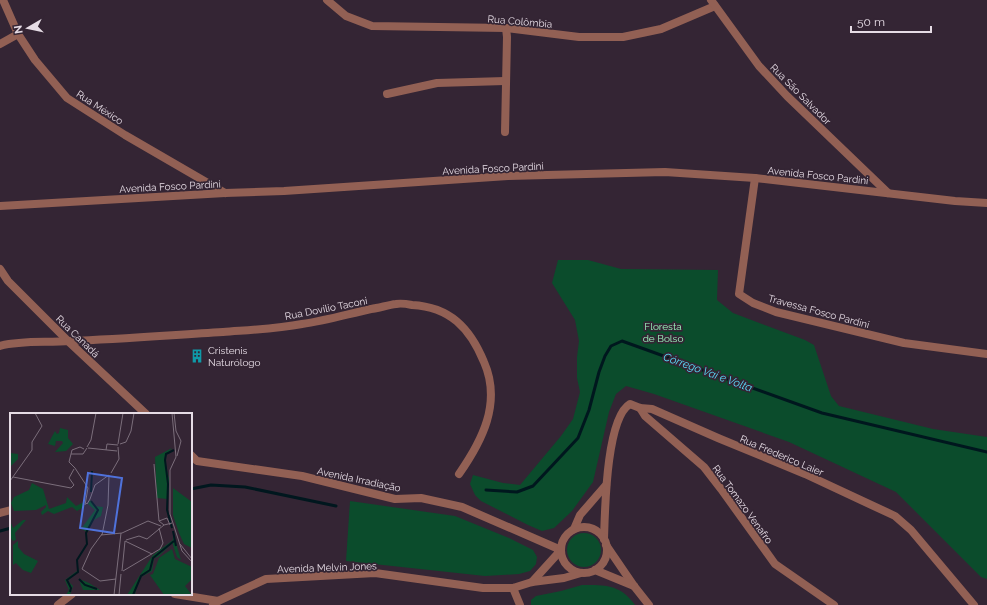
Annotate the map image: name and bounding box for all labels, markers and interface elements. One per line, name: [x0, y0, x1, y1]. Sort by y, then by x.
north arrow: [8, 8, 48, 48]
scale bar: [851, 8, 931, 34]
street label: Rua Colômbia: [487, 13, 553, 30]
text: 50 m: [857, 15, 885, 29]
text: N: [12, 24, 26, 35]
street label: Rua São Salvador: [768, 62, 833, 127]
street label: Rua México: [74, 88, 125, 127]
street label: Avenida Fosco Pardini: [442, 160, 544, 177]
street label: Avenida Fosco Pardini: [767, 165, 869, 186]
street label: Avenida Fosco Pardini: [119, 178, 221, 195]
street label: Travessa Fosco Pardini: [767, 293, 871, 330]
street label: Rua Dovílio Taconi: [284, 295, 368, 322]
street label: Rua Canadá: [54, 313, 101, 360]
park label: Floresta de Bolso: [643, 321, 683, 344]
place label: Cristenis Naturólogo: [208, 345, 261, 368]
building icon: Cristenis Naturólogo: [189, 348, 205, 364]
water label: Córrego Vai e Volta: [661, 350, 755, 395]
inset map: [10, 413, 192, 595]
street label: Rua Frederico Laier: [738, 433, 826, 478]
street label: Rua Tomazo Venafro: [710, 463, 775, 546]
street label: Avenida Irradiação: [316, 465, 402, 494]
street label: Avenida Melvin Jones: [277, 560, 377, 575]

